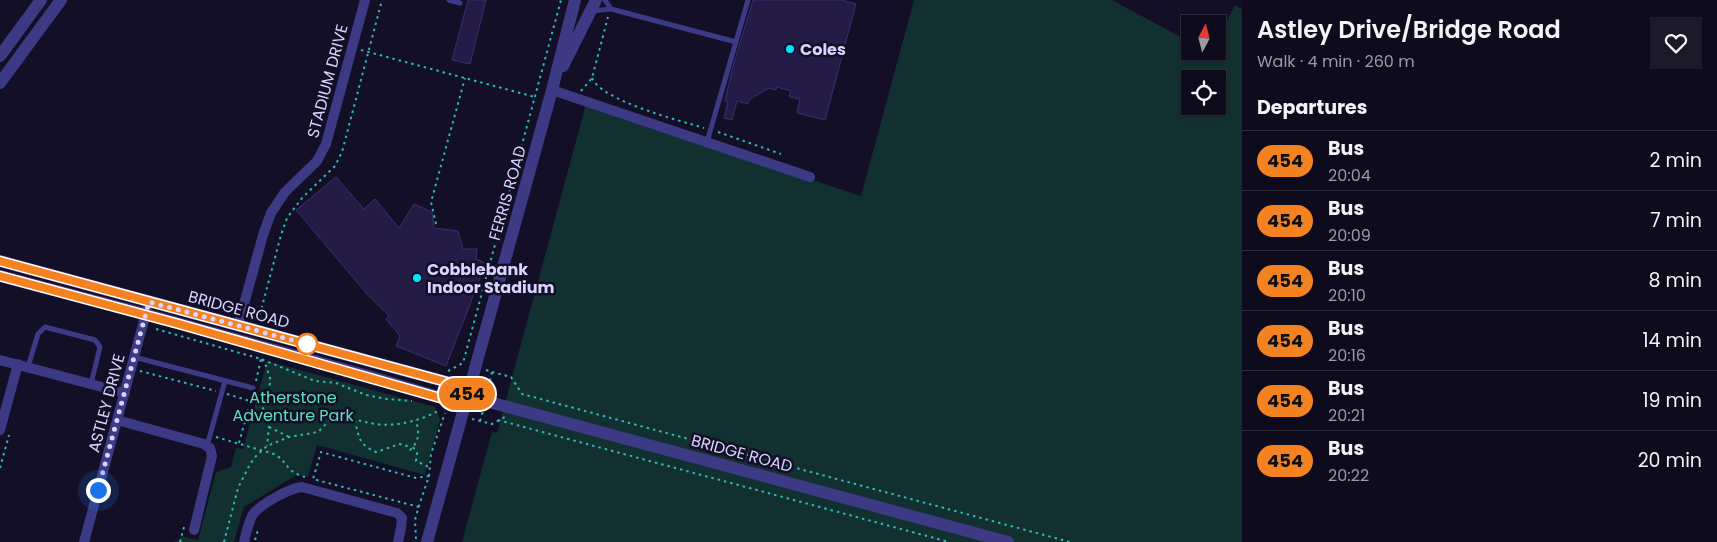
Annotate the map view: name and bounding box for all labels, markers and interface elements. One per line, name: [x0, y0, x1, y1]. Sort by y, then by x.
text: Astley Drive/Bridge Road: [1257, 13, 1561, 46]
north arrow: [1181, 15, 1226, 60]
map controls: [1181, 15, 1226, 115]
button: heart: [1650, 17, 1702, 69]
street label: STADIUM DRIVE: [301, 22, 354, 141]
place label: Coles: [800, 38, 846, 61]
marker: Coles: [784, 43, 796, 55]
text: Walk · 4 min · 260 m: [1257, 50, 1415, 73]
button: locate: [1181, 70, 1226, 115]
text: Departures: [1257, 94, 1367, 121]
text: Bus: [1328, 135, 1364, 162]
street label: FERRIS ROAD: [483, 143, 532, 243]
text: 2 min: [1650, 147, 1702, 174]
text: 454: [1267, 148, 1303, 173]
text: 20:04: [1328, 164, 1371, 187]
text: Bus: [1328, 195, 1364, 222]
text: 7 min: [1650, 207, 1702, 234]
text: 454: [1267, 208, 1303, 233]
text: 20:09: [1328, 224, 1371, 247]
text: Bus: [1328, 255, 1364, 282]
place label: Cobblebank Indoor Stadium: [427, 258, 555, 299]
text: 8 min: [1649, 267, 1702, 294]
text: 454: [1267, 268, 1303, 293]
marker: Cobblebank Indoor Stadium: [411, 272, 423, 284]
text: 20:10: [1328, 284, 1366, 307]
street label: BRIDGE ROAD: [186, 285, 292, 334]
text: Bus: [1328, 315, 1364, 342]
text: 14 min: [1642, 327, 1702, 354]
text: 454: [1267, 328, 1303, 353]
unlabelled marker: [296, 333, 318, 355]
text: 20:16: [1328, 344, 1366, 367]
street label: ASTLEY DRIVE: [82, 351, 131, 455]
text: Bus: [1328, 375, 1364, 402]
line badge: 454: [438, 378, 496, 410]
text: 454: [449, 381, 485, 406]
park label: Atherstone Adventure Park: [232, 386, 354, 427]
text: 19 min: [1642, 387, 1702, 414]
text: 454: [1267, 388, 1303, 413]
text: 20:21: [1328, 404, 1365, 427]
street label: BRIDGE ROAD: [689, 429, 795, 478]
text: Bus: [1328, 435, 1364, 462]
text: 20 min: [1638, 447, 1702, 474]
text: 454: [1267, 448, 1303, 473]
text: 20:22: [1328, 464, 1369, 487]
your location: [86, 478, 111, 503]

